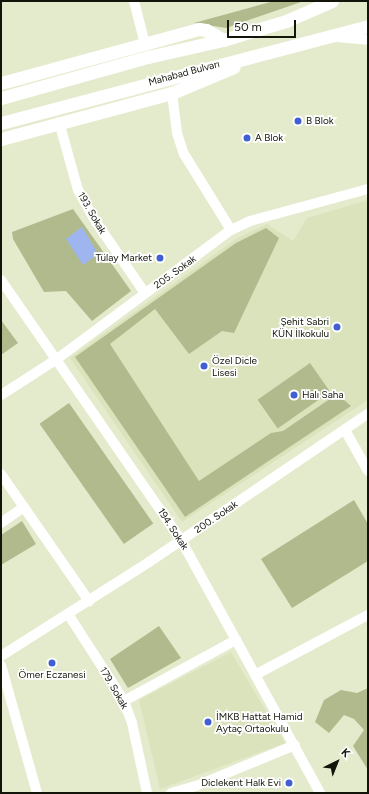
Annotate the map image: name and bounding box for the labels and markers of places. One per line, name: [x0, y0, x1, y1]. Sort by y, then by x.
place label: B Blok: [306, 115, 334, 127]
marker: B Blok: [293, 116, 303, 126]
place label: A Blok: [255, 132, 283, 144]
marker: A Blok: [242, 133, 252, 143]
place label: Tülay Market: [95, 252, 152, 264]
marker: Tülay Market: [155, 253, 165, 263]
place label: Şehit Sabri KÜN İlkokulu: [272, 315, 329, 338]
marker: Şehit Sabri KÜN İlkokulu: [332, 322, 342, 332]
place label: Özel Dicle Lisesi: [212, 354, 257, 378]
marker: Özel Dicle Lisesi: [199, 361, 209, 371]
place label: Halı Saha: [302, 389, 344, 401]
marker: Halı Saha: [289, 390, 299, 400]
marker: Ömer Eczanesi: [47, 658, 57, 668]
place label: Ömer Eczanesi: [19, 669, 85, 681]
place label: İMKB Hattat Hamid Aytaç Ortaokulu: [216, 710, 303, 734]
marker: İMKB Hattat Hamid Aytaç Ortaokulu: [203, 717, 213, 727]
place label: Diclekent Halk Evi: [201, 777, 281, 789]
marker: Diclekent Halk Evi: [284, 778, 294, 788]

